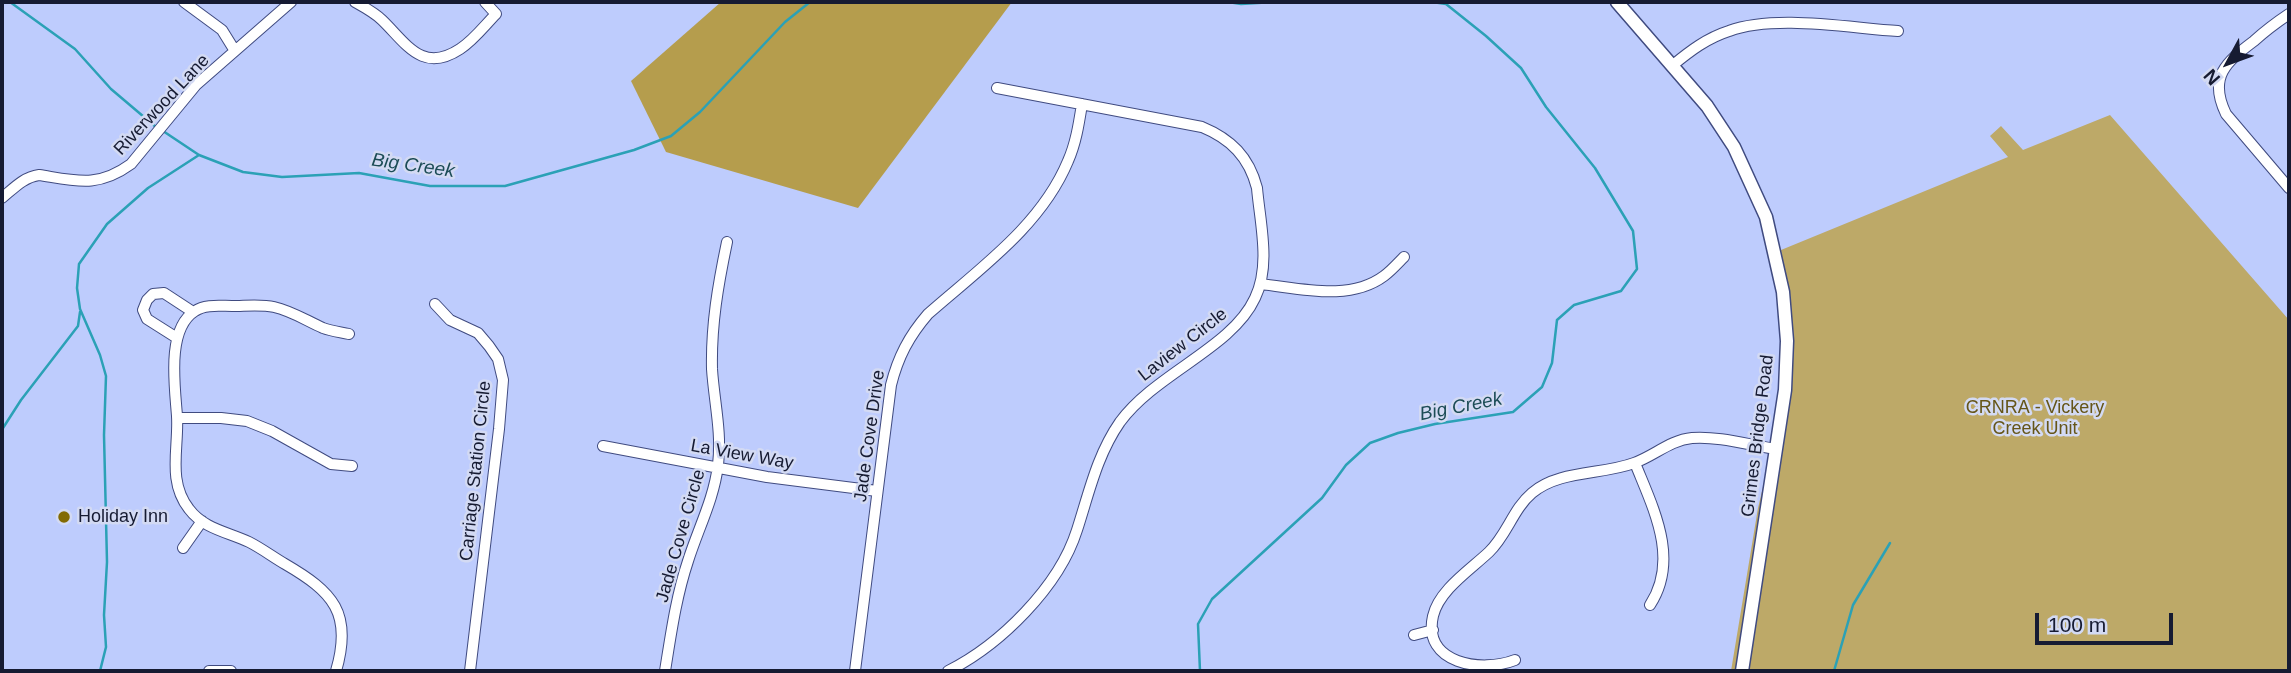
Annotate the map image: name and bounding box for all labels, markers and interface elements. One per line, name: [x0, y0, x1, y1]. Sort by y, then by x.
north arrow: [2193, 28, 2263, 98]
street label: Riverwood Lane: [110, 50, 214, 160]
text: N: [2199, 65, 2224, 89]
water label: Big Creek: [370, 149, 456, 183]
street label: Laview Circle: [1134, 304, 1232, 386]
street label: Grimes Bridge Road: [1737, 354, 1779, 518]
street label: Jade Cove Drive: [850, 369, 890, 503]
street label: Carriage Station Circle: [456, 380, 496, 562]
water label: Big Creek: [1418, 388, 1504, 426]
park label: CRNRA - Vickery Creek Unit: [1966, 397, 2104, 440]
street label: La View Way: [689, 435, 795, 475]
street label: Jade Cove Circle: [652, 467, 710, 605]
place label: Holiday Inn: [78, 506, 168, 528]
marker: Holiday Inn: [56, 509, 72, 525]
scale bar: [2039, 600, 2177, 644]
text: 100 m: [2048, 613, 2106, 636]

